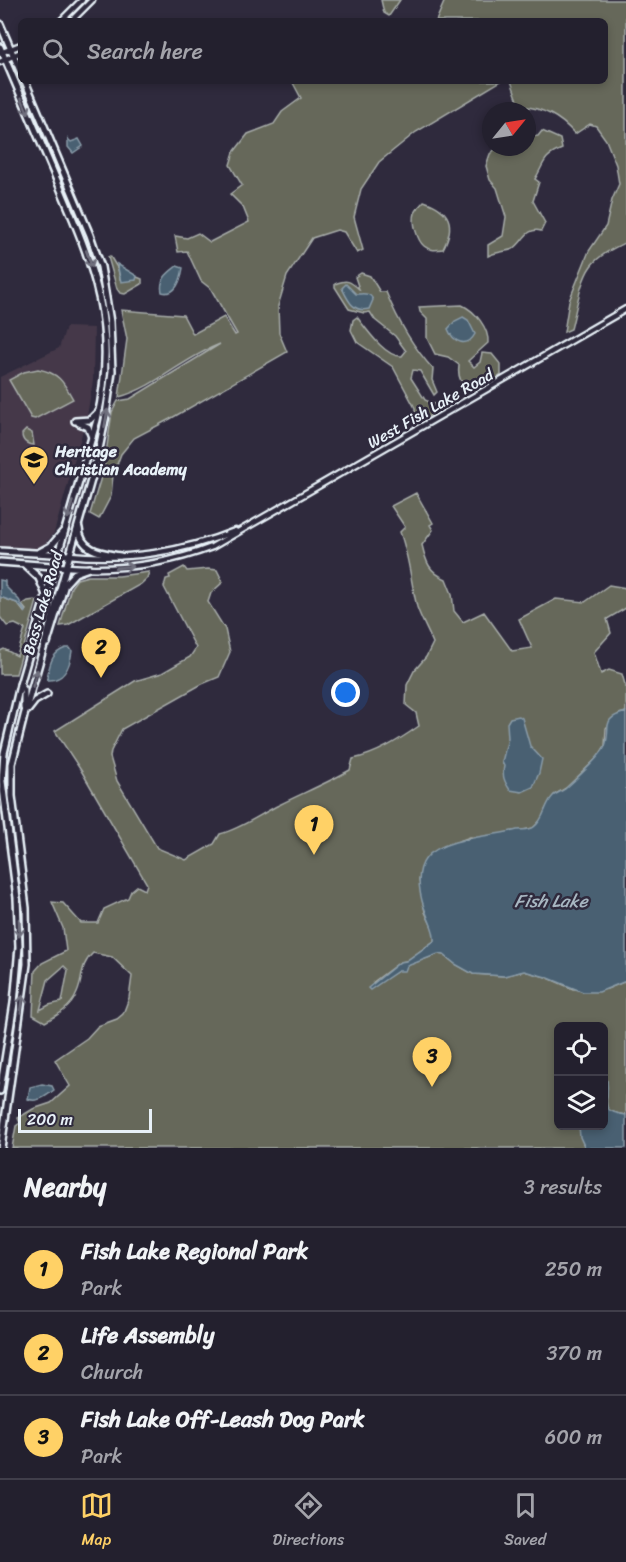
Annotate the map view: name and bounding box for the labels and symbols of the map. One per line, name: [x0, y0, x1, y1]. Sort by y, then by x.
one-way arrow: [20, 96, 31, 115]
north arrow: [482, 102, 536, 156]
one-way arrow: [84, 249, 95, 268]
street label: West Fish Lake Road: [362, 360, 500, 456]
one-way arrow: [101, 408, 112, 428]
place label: Heritage Christian Academy: [54, 437, 188, 484]
school or university icon: Heritage Christian Academy: [18, 444, 50, 486]
one-way arrow: [64, 500, 75, 519]
street label: Bass Lake Road: [14, 546, 72, 659]
one-way arrow: [114, 562, 134, 573]
pin: 2: [82, 628, 120, 678]
one-way arrow: [30, 669, 41, 688]
your location: [331, 678, 360, 707]
pin: 1: [294, 806, 334, 855]
water label: Fish Lake: [515, 885, 590, 917]
one-way arrow: [13, 917, 24, 937]
one-way arrow: [17, 994, 28, 1014]
pin: 3: [412, 1038, 452, 1087]
scale bar: [18, 1106, 152, 1134]

